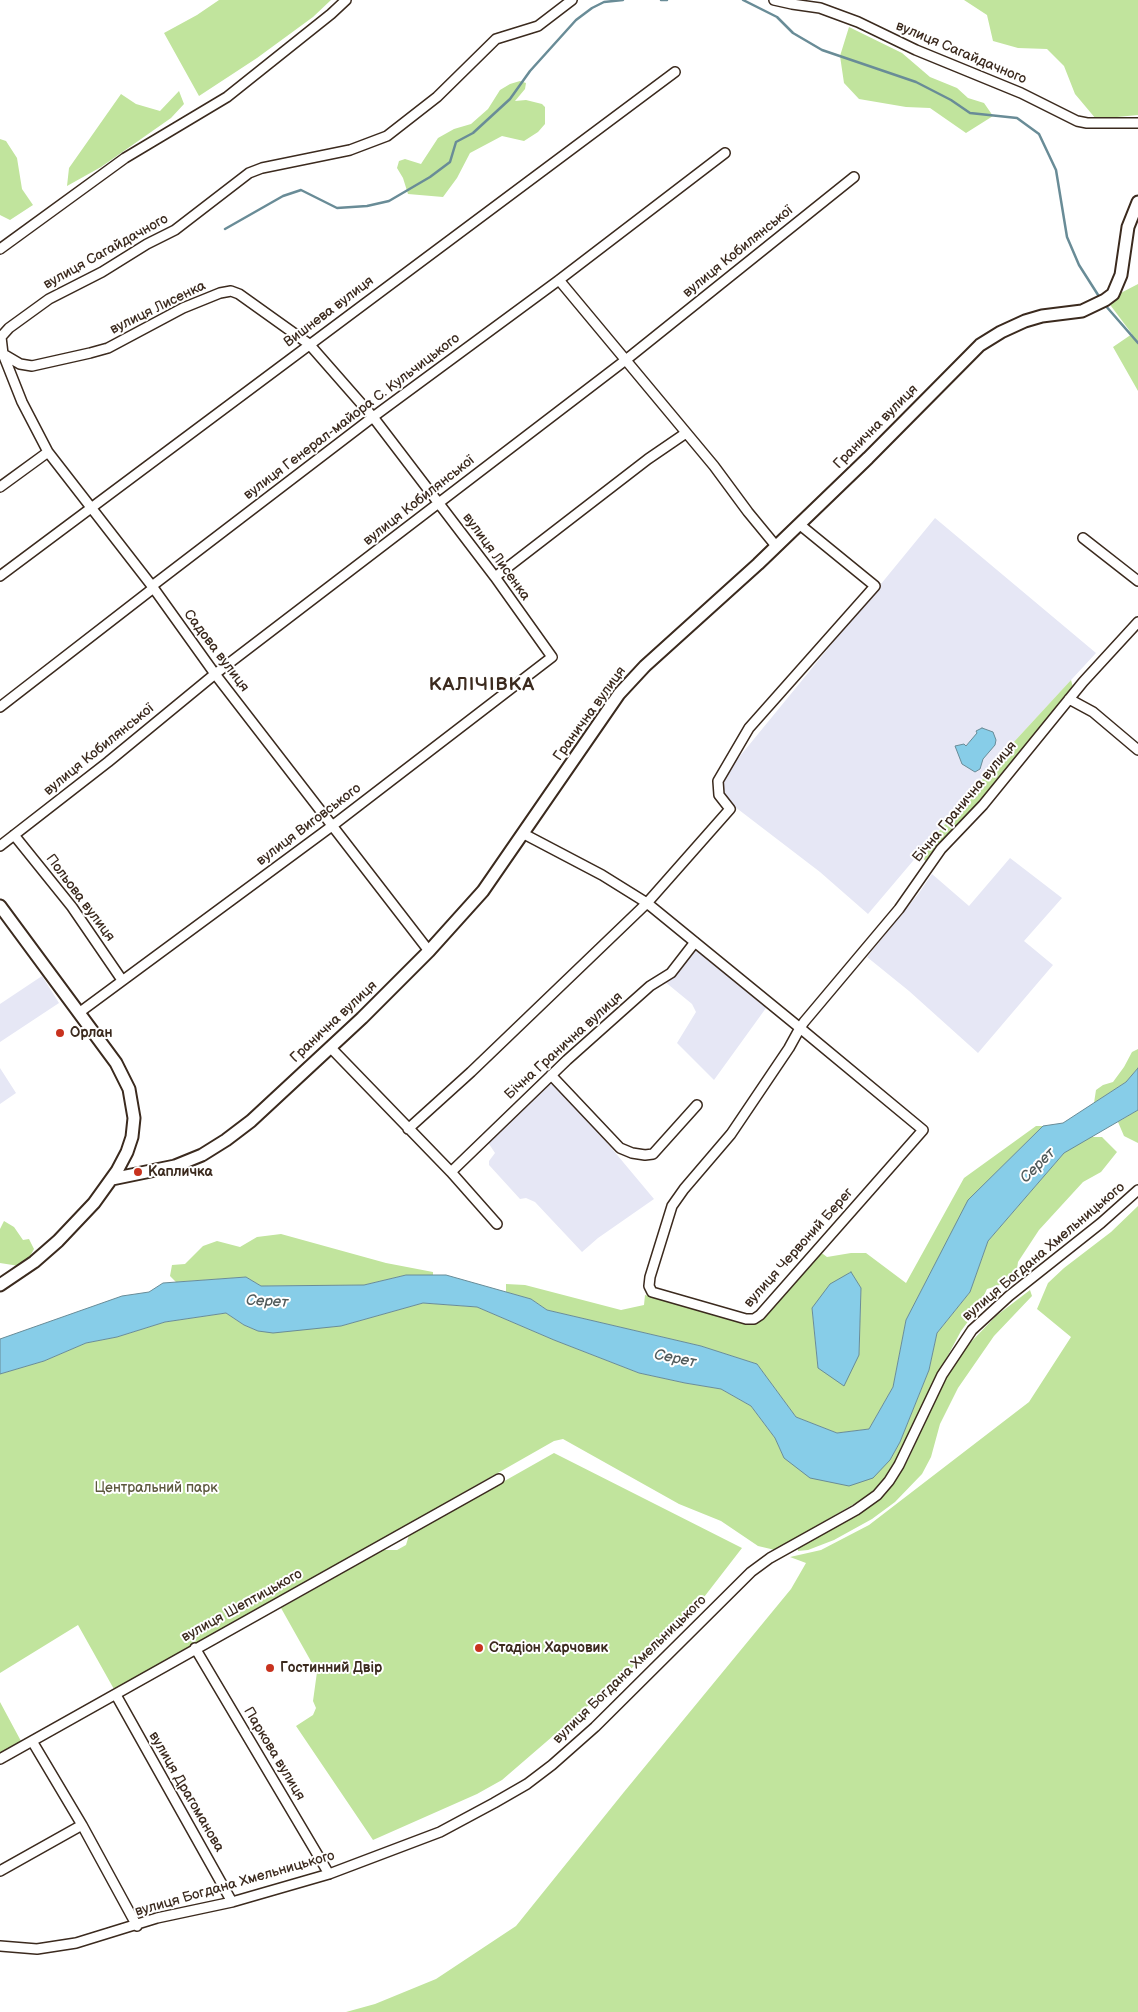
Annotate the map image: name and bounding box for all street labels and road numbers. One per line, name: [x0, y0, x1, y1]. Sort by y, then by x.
street label: вулиця Сагайдачного: [893, 18, 1029, 88]
street label: вулиця Кобилянської: [680, 203, 796, 301]
street label: вулиця Сагайдачного: [41, 211, 171, 293]
street label: Вишнева вулиця: [281, 273, 377, 351]
street label: вулиця Лисенка: [108, 278, 208, 338]
street label: вулиця Генерал-майора С. Кульчицького: [241, 330, 463, 504]
street label: Гранична вулиця: [830, 381, 922, 473]
street label: вулиця Кобилянської: [360, 452, 478, 550]
street label: вулиця Лисенка: [459, 510, 533, 604]
street label: Садова вулиця: [180, 607, 252, 695]
street label: Гранична вулиця: [550, 664, 630, 764]
street label: вулиця Кобилянської: [41, 701, 157, 799]
street label: Бічна Гранична вулиця: [909, 738, 1021, 866]
street label: вулиця Виговського: [253, 780, 365, 870]
street label: Польова вулиця: [42, 851, 118, 945]
street label: Гранична вулиця: [287, 978, 381, 1066]
street label: Бічна Гранична вулиця: [502, 989, 626, 1103]
street label: вулиця Богдана Хмельницького: [959, 1179, 1129, 1325]
street label: вулиця Червоний Берег: [741, 1185, 857, 1311]
street label: вулиця Шептицького: [179, 1566, 305, 1646]
street label: вулиця Богдана Хмельницького: [550, 1592, 710, 1748]
street label: Паркова вулиця: [239, 1704, 309, 1804]
street label: вулиця Драгоманова: [145, 1729, 227, 1855]
street label: вулиця Богдана Хмельницького: [133, 1847, 337, 1921]

